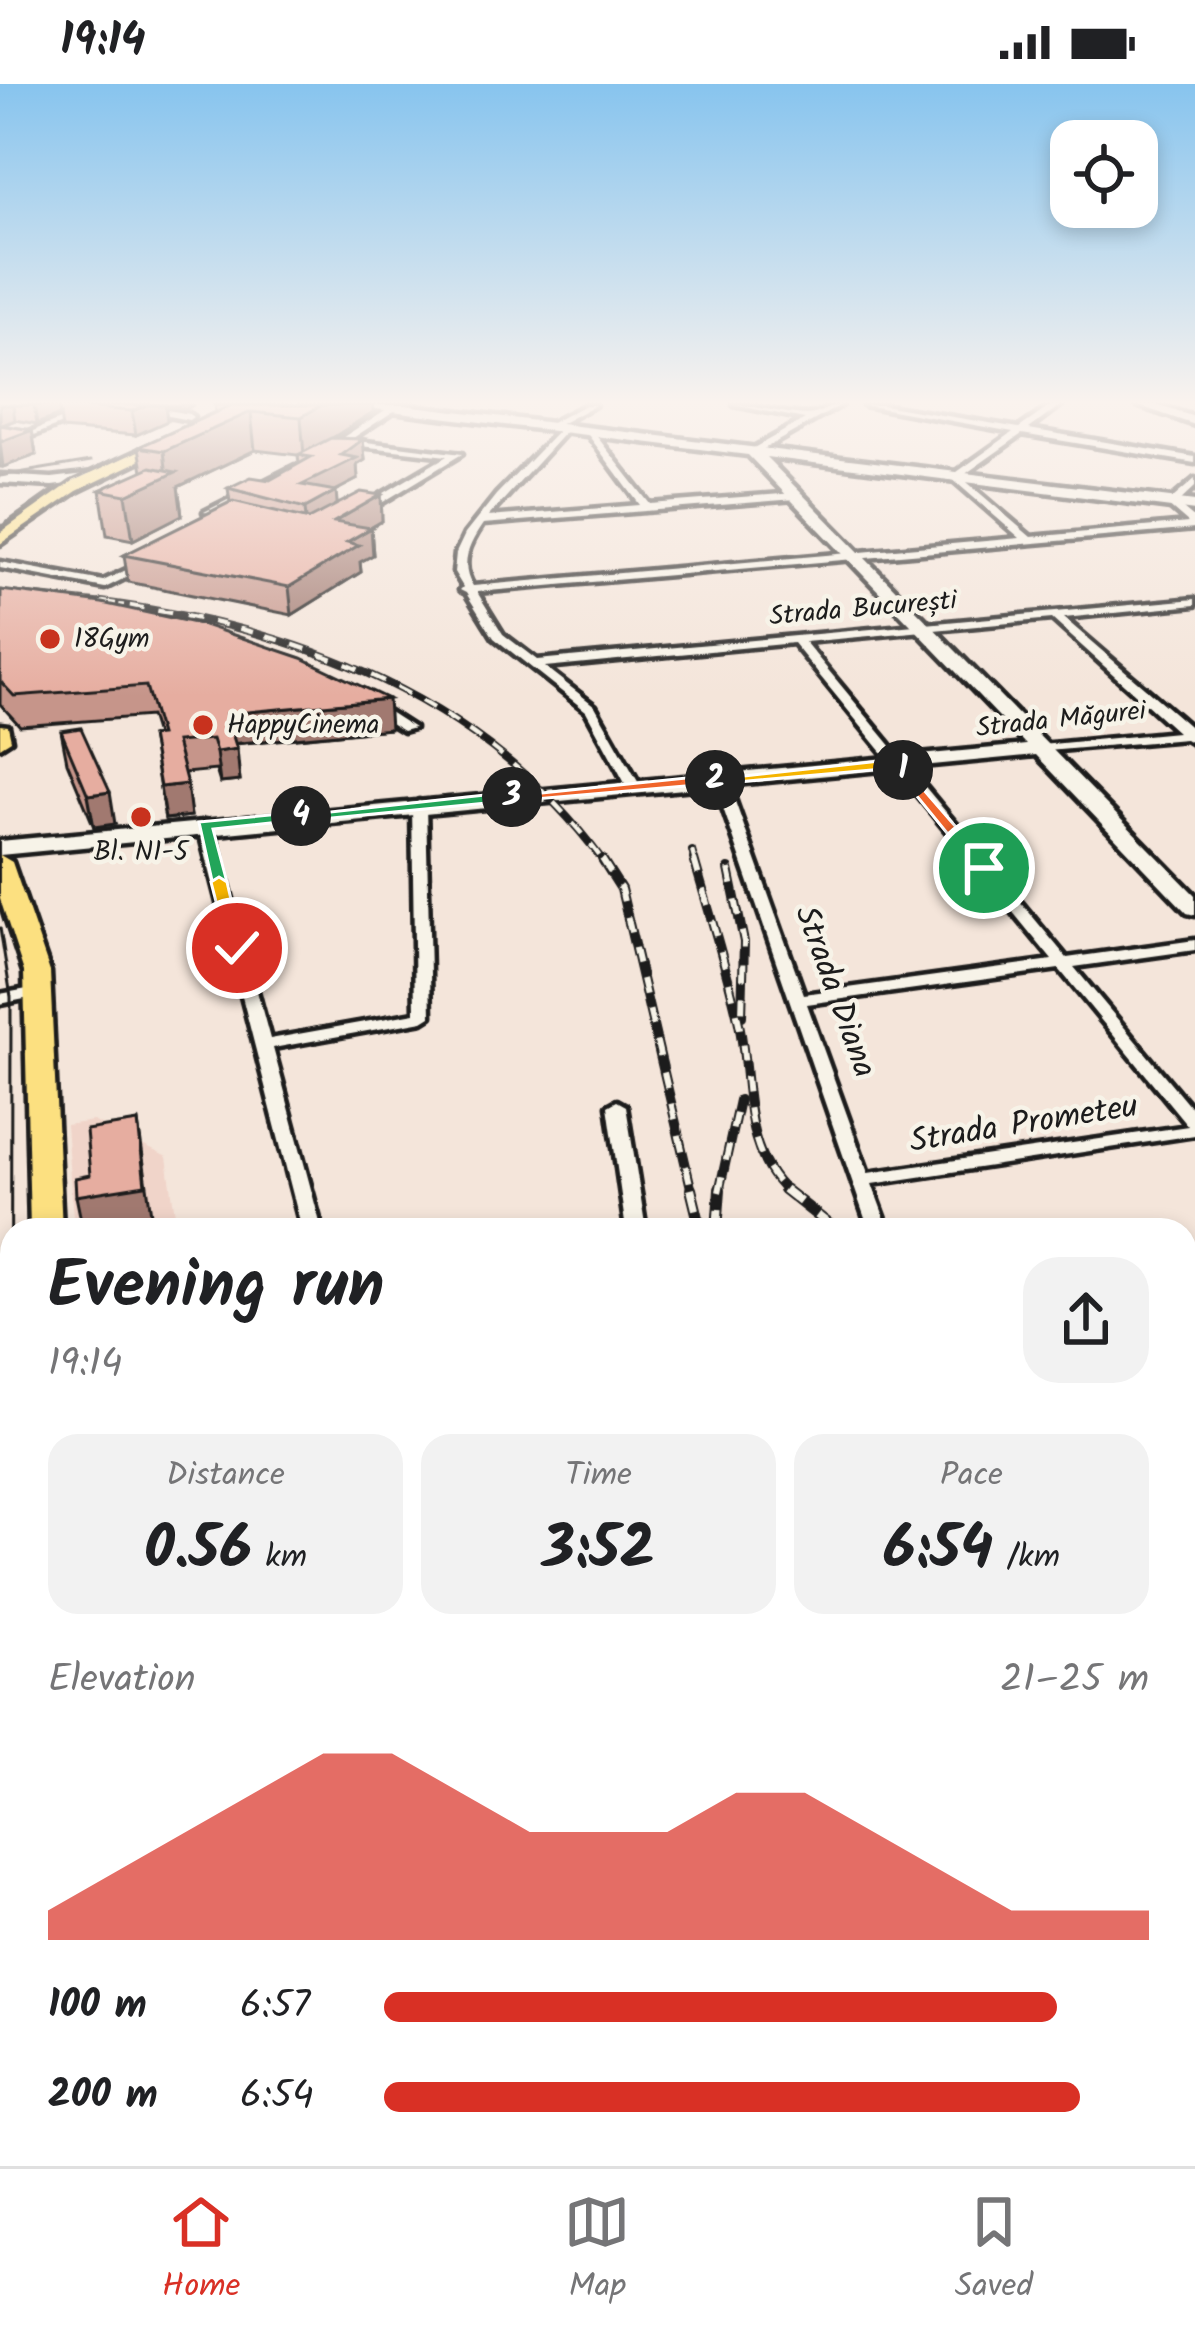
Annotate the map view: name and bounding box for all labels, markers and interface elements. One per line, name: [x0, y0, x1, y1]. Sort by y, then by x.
text: 19:14: [60, 6, 146, 78]
map controls: [1050, 120, 1158, 228]
button: locate: [1050, 120, 1158, 228]
street label: Strada București: [767, 579, 960, 639]
place label: 18Gym: [74, 618, 149, 661]
marker: 18Gym: [37, 626, 63, 652]
street label: Strada Măgurei: [974, 690, 1150, 750]
place label: HappyCinema: [227, 704, 380, 747]
marker: HappyCinema: [190, 712, 216, 738]
pin: 1: [873, 740, 933, 800]
text: 1: [898, 743, 908, 796]
pin: 2: [685, 750, 745, 810]
text: 2: [705, 753, 725, 806]
pin: 3: [482, 767, 542, 827]
text: 3: [503, 770, 521, 823]
pin: 4: [271, 786, 331, 846]
text: 4: [292, 789, 310, 842]
marker: Bl. N1-5: [128, 804, 154, 830]
pin: [933, 817, 1035, 919]
place label: Bl. N1-5: [94, 831, 190, 874]
icon: arrive: [951, 835, 1017, 901]
pin: [186, 897, 288, 999]
street label: Strada Diana: [778, 899, 890, 1085]
icon: check: [204, 915, 270, 981]
street label: Strada Prometeu: [906, 1081, 1142, 1169]
text: Evening run: [48, 1236, 384, 1341]
button: share: [1023, 1257, 1149, 1383]
text: 19:14: [48, 1334, 123, 1396]
text: Distance: [166, 1450, 285, 1503]
text: Time: [565, 1450, 632, 1503]
text: Pace: [940, 1450, 1003, 1503]
text: 0.56: [144, 1503, 252, 1599]
text: 3:52: [542, 1503, 655, 1599]
text: 6:54: [883, 1503, 993, 1599]
text: km: [252, 1532, 307, 1585]
text: /km: [993, 1532, 1060, 1585]
text: Elevation: [48, 1650, 196, 1712]
text: 21–25 m: [1000, 1650, 1149, 1712]
text: 100 m: [48, 1976, 147, 2038]
text: 6:57: [240, 1976, 310, 2038]
text: 200 m: [48, 2066, 158, 2128]
text: 6:54: [240, 2066, 314, 2128]
tab: Home: [162, 2189, 240, 2314]
tab: Map: [564, 2189, 630, 2314]
tab: Saved: [955, 2189, 1033, 2314]

